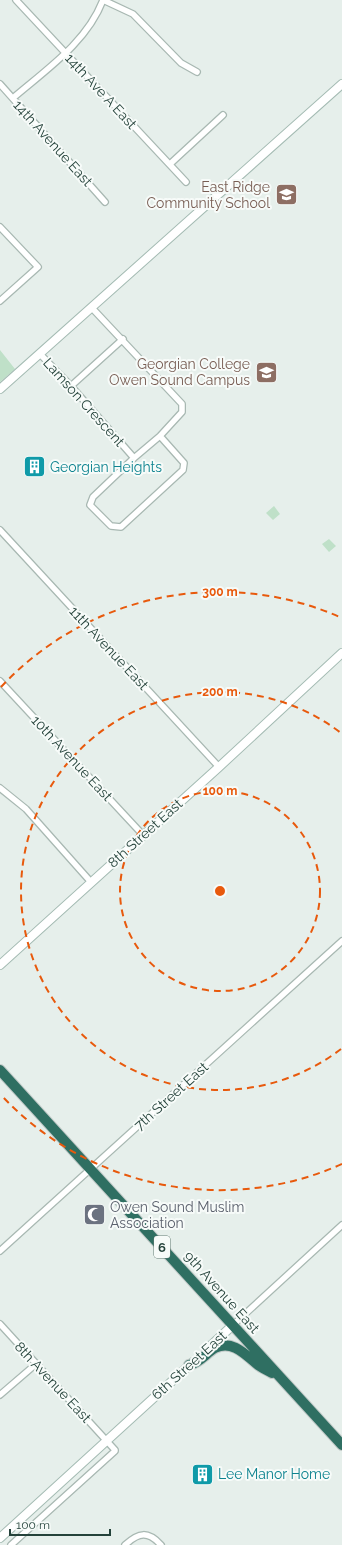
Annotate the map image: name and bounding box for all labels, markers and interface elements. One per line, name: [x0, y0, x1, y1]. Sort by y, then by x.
street label: 14th Ave A East: [62, 50, 140, 132]
street label: 14th Avenue East: [10, 97, 96, 189]
place label: East Ridge Community School: [147, 179, 270, 211]
school or university icon: East Ridge Community School: [273, 182, 299, 208]
street label: Lamson Crescent: [40, 355, 128, 450]
place label: Georgian College Owen Sound Campus: [109, 356, 250, 388]
school or university icon: Georgian College Owen Sound Campus: [253, 359, 279, 385]
building icon: Georgian Heights: [21, 454, 47, 480]
place label: Georgian Heights: [50, 459, 162, 475]
text: 300 m: [202, 585, 238, 599]
street label: 11th Avenue East: [66, 603, 152, 693]
text: 200 m: [202, 685, 238, 699]
street label: 10th Avenue East: [28, 712, 116, 804]
text: 100 m: [203, 784, 237, 798]
street label: 8th Street East: [104, 795, 186, 871]
centre of rings: [213, 884, 227, 898]
street label: 7th Street East: [131, 1058, 211, 1133]
place label: Owen Sound Muslim Association: [110, 1199, 244, 1231]
mosque icon: Owen Sound Muslim Association: [81, 1202, 107, 1228]
road number: 6: [154, 1236, 170, 1258]
street label: 9th Avenue East: [181, 1248, 263, 1336]
street label: 6th Street East: [148, 1327, 230, 1403]
street label: 8th Avenue East: [11, 1338, 95, 1426]
building icon: Lee Manor Home: [189, 1461, 215, 1487]
place label: Lee Manor Home: [218, 1466, 330, 1482]
scale bar: [10, 1511, 110, 1537]
text: 100 m: [16, 1518, 50, 1532]

